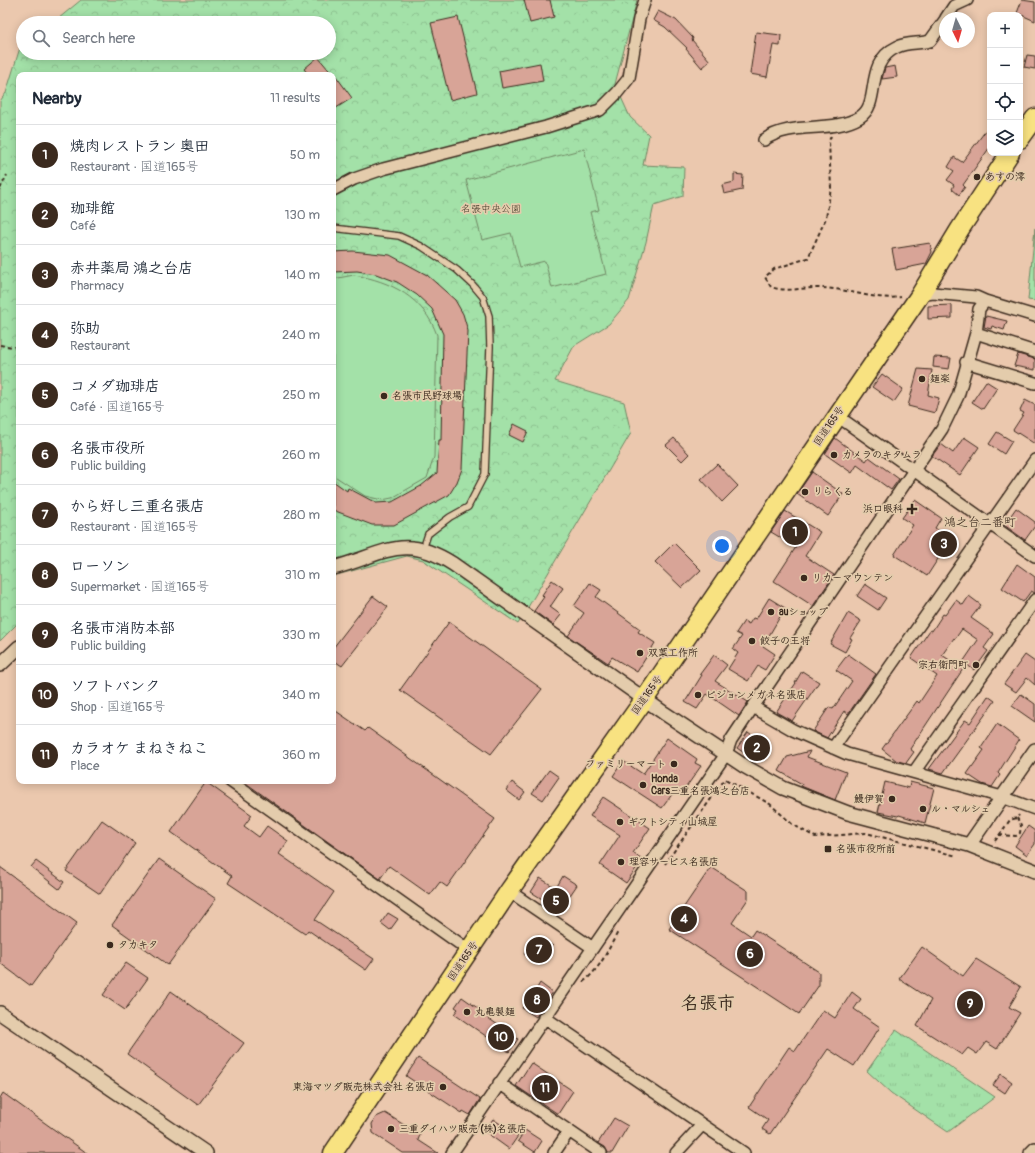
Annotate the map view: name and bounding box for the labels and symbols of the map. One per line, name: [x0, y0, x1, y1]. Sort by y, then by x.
north arrow: [939, 12, 975, 48]
place label: あすの澪: [985, 171, 1025, 183]
marker: あすの澪: [972, 172, 982, 182]
park label: 名張中央公園: [461, 203, 521, 215]
place label: 麺楽: [930, 373, 950, 385]
marker: 麺楽: [917, 374, 927, 384]
place label: 名張市民野球場: [392, 390, 462, 402]
marker: 名張市民野球場: [379, 391, 389, 401]
street label: 国道165号: [811, 404, 847, 448]
place label: カメラのキタムラ: [842, 449, 922, 461]
marker: カメラのキタムラ: [829, 450, 839, 460]
place label: りらくる: [813, 486, 853, 498]
marker: りらくる: [800, 487, 810, 497]
place label: 浜口眼科: [863, 503, 903, 515]
marker: 浜口眼科: [906, 503, 918, 515]
district label: 鴻之台二番町: [944, 515, 1016, 530]
pin: 1: [782, 517, 808, 547]
pin: 3: [931, 529, 957, 559]
your location: [712, 536, 732, 556]
place label: リカーマウンテン: [812, 572, 893, 584]
marker: リカーマウンテン: [799, 573, 809, 583]
place label: auショップ: [779, 606, 828, 618]
marker: auショップ: [766, 607, 776, 617]
place label: 餃子の王将: [760, 635, 811, 647]
marker: 餃子の王将: [747, 636, 757, 646]
place label: 双葉工作所: [648, 647, 698, 659]
marker: 双葉工作所: [635, 648, 645, 658]
place label: 宗右衛門町: [918, 659, 968, 671]
marker: 宗右衛門町: [971, 660, 981, 670]
street label: 国道165号: [629, 673, 665, 717]
place label: ビジョンメガネ名張店: [706, 689, 806, 701]
marker: ビジョンメガネ名張店: [693, 690, 703, 700]
pin: 2: [744, 733, 770, 763]
place label: ファミリーマート: [586, 758, 666, 770]
marker: ファミリーマート: [669, 759, 679, 769]
place label: Honda Cars三重名張鴻之台店: [651, 773, 750, 797]
marker: Honda Cars三重名張鴻之台店: [638, 780, 648, 790]
place label: 鰻伊賀: [854, 793, 884, 805]
marker: 鰻伊賀: [887, 794, 897, 804]
place label: ル・マルシェ: [931, 803, 990, 815]
marker: ル・マルシェ: [918, 804, 928, 814]
place label: ギフトシティ山城屋: [628, 816, 717, 828]
marker: ギフトシティ山城屋: [615, 817, 625, 827]
place label: 名張市役所前: [836, 843, 896, 855]
marker: 名張市役所前: [823, 844, 833, 854]
place label: 理容サービス名張店: [629, 856, 719, 868]
marker: 理容サービス名張店: [616, 857, 626, 867]
pin: 5: [543, 886, 569, 916]
pin: 4: [671, 904, 697, 934]
pin: 7: [526, 935, 552, 965]
place label: タカキタ: [118, 939, 158, 951]
street label: 国道165号: [445, 939, 481, 983]
pin: 6: [737, 939, 763, 969]
marker: タカキタ: [105, 940, 115, 950]
pin: 8: [524, 985, 550, 1015]
pin: 9: [957, 989, 983, 1019]
district label: 名張市: [681, 992, 735, 1015]
place label: 丸亀製麺: [475, 1006, 515, 1018]
marker: 丸亀製麺: [462, 1007, 472, 1017]
pin: 10: [488, 1022, 514, 1052]
pin: 11: [532, 1073, 558, 1103]
place label: 東海マツダ販売株式会社 名張店: [293, 1081, 435, 1093]
marker: 東海マツダ販売株式会社 名張店: [438, 1082, 448, 1092]
place label: 三重ダイハツ販売 (株)名張店: [399, 1123, 527, 1135]
marker: 三重ダイハツ販売 (株)名張店: [386, 1124, 396, 1134]

